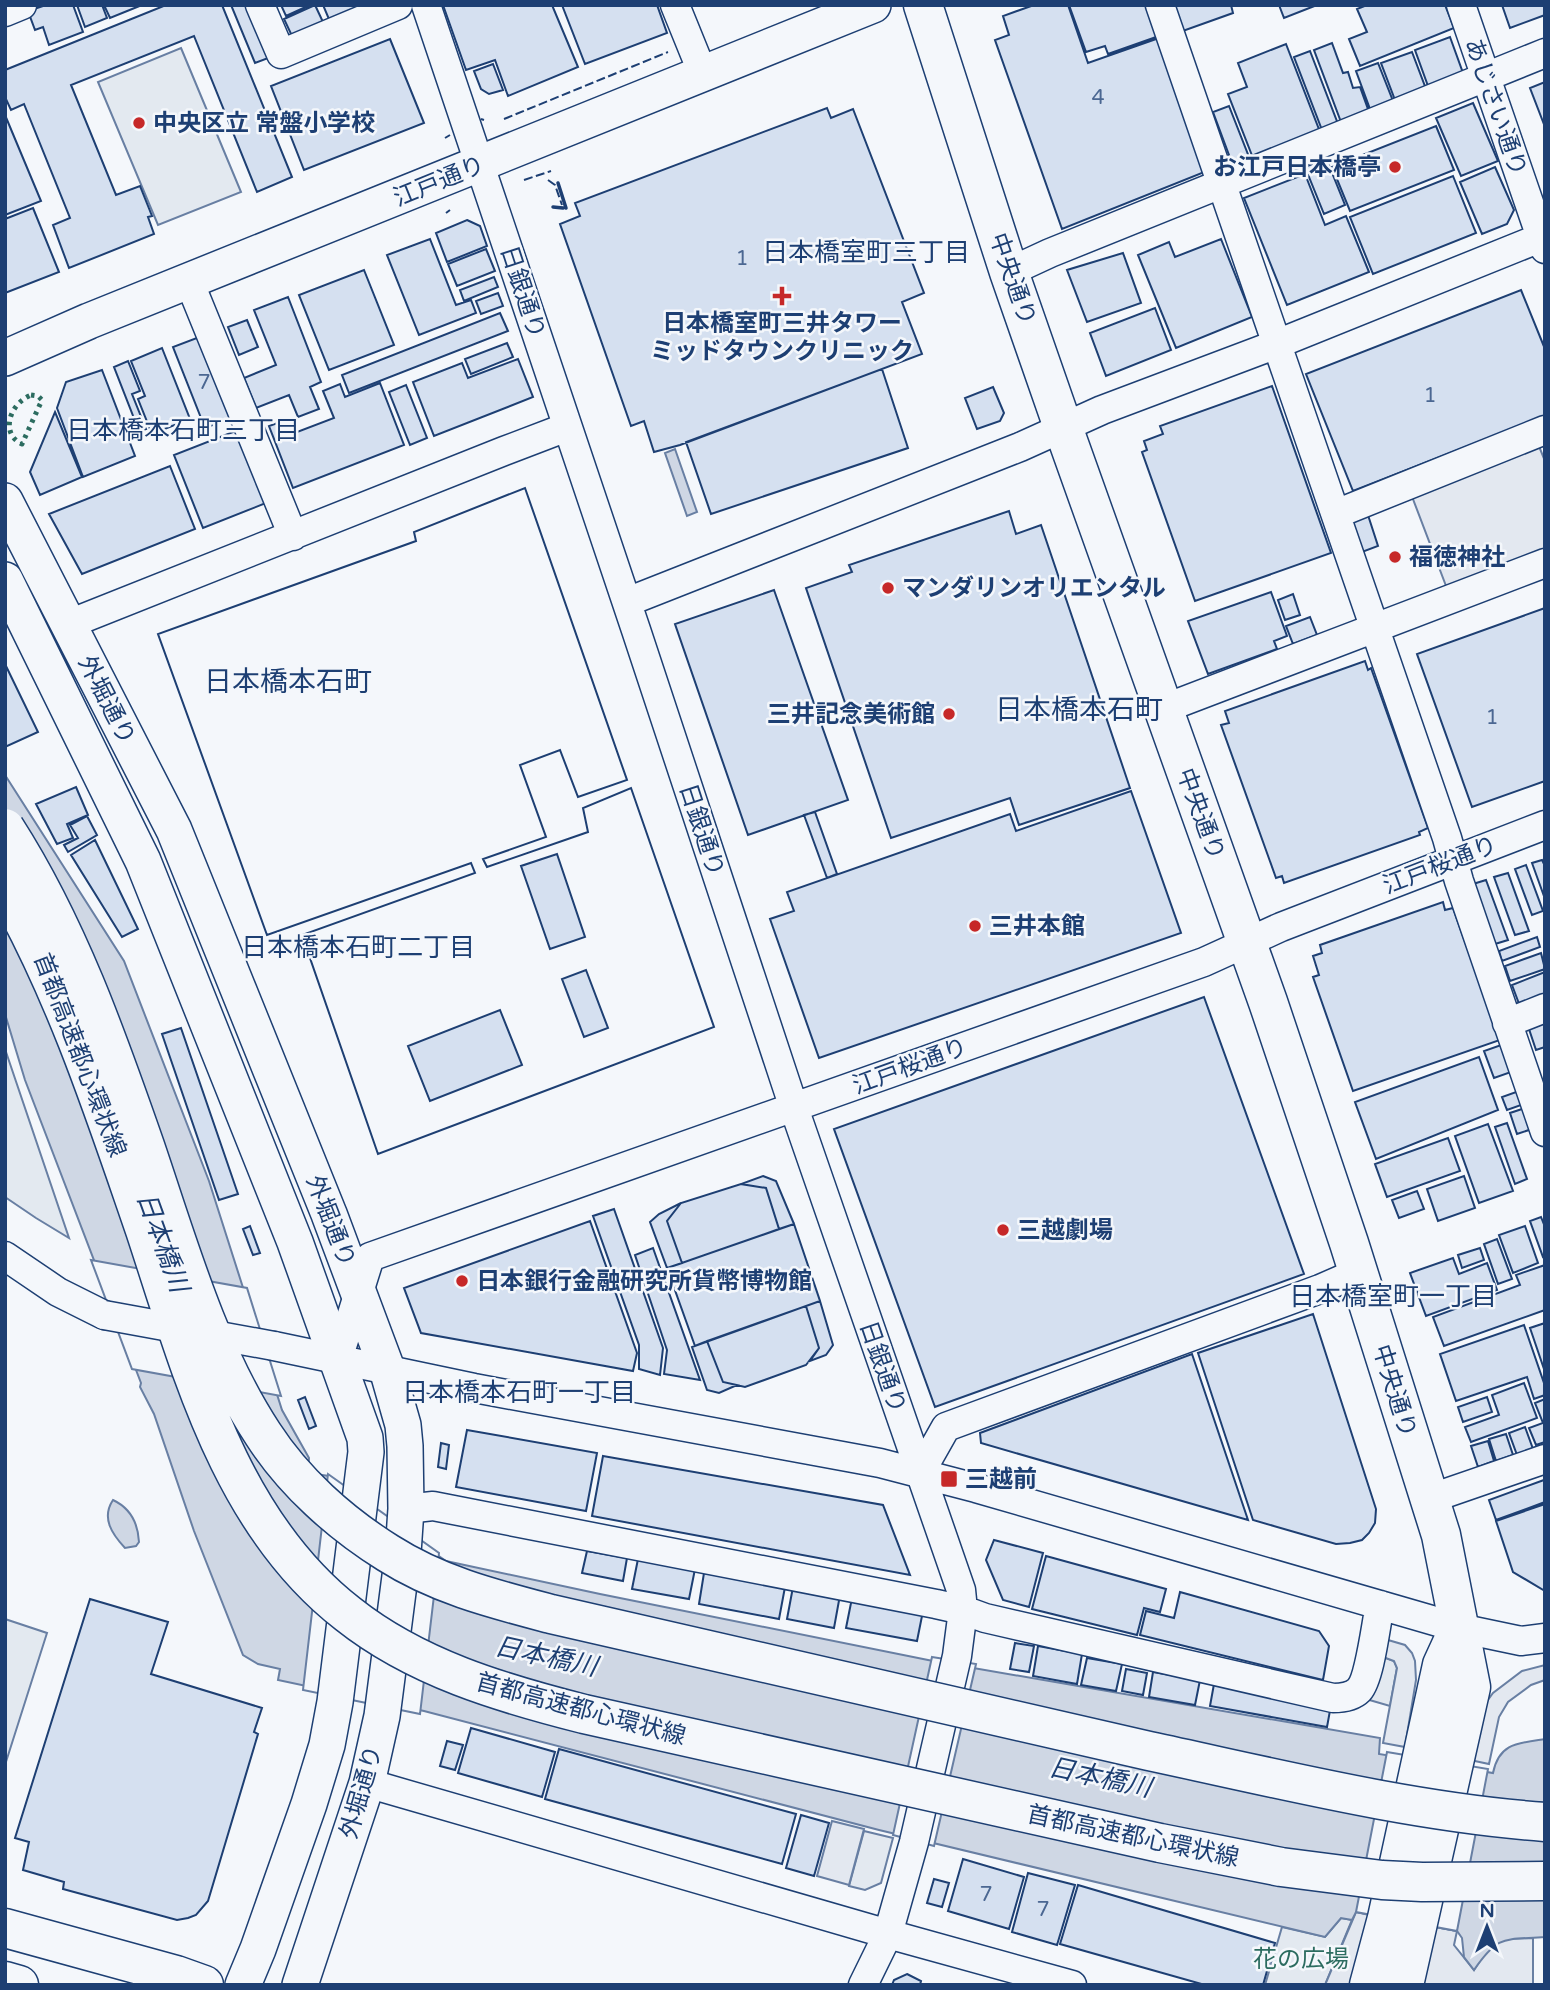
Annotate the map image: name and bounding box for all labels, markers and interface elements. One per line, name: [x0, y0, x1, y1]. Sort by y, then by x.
street label: あじさい通り: [1458, 34, 1533, 180]
house number: 4: [1091, 85, 1105, 110]
place label: 中央区立 常盤小学校: [153, 109, 375, 138]
marker: 中央区立 常盤小学校: [131, 115, 147, 131]
street label: 江戸通り: [389, 150, 489, 213]
place label: お江戸日本橋亭: [1213, 153, 1381, 182]
marker: お江戸日本橋亭: [1387, 159, 1403, 175]
street label: 中央通り: [983, 229, 1042, 329]
district label: 日本橋室町三丁目: [762, 237, 970, 268]
street label: 日銀通り: [494, 242, 551, 342]
house number: 1: [735, 246, 749, 271]
marker: 日本橋室町三井タワー ミッドタウンクリニック: [772, 286, 792, 306]
place label: 日本橋室町三井タワー ミッドタウンクリニック: [650, 309, 914, 366]
house number: 7: [197, 370, 211, 395]
house number: 1: [1423, 383, 1437, 408]
district label: 日本橋本石町三丁目: [66, 415, 300, 446]
place label: 福徳神社: [1409, 543, 1505, 572]
marker: 福徳神社: [1387, 549, 1403, 565]
place label: マンダリンオリエンタル: [902, 574, 1166, 603]
marker: マンダリンオリエンタル: [880, 580, 896, 596]
street label: 外堀通り: [72, 651, 141, 750]
district label: 日本橋本石町: [204, 665, 372, 699]
district label: 日本橋本石町: [995, 693, 1163, 727]
place label: 三井記念美術館: [767, 700, 935, 729]
house number: 1: [1485, 705, 1499, 730]
marker: 三井記念美術館: [941, 706, 957, 722]
street label: 中央通り: [1170, 764, 1231, 864]
street label: 日銀通り: [673, 780, 730, 880]
street label: 江戸桜通り: [1379, 830, 1501, 901]
place label: 三井本館: [989, 912, 1085, 941]
marker: 三井本館: [967, 918, 983, 934]
district label: 日本橋本石町二丁目: [241, 932, 475, 963]
street label: 首都高速都心環状線: [27, 949, 132, 1161]
street label: 江戸桜通り: [849, 1032, 972, 1101]
street label: 外堀通り: [300, 1171, 361, 1271]
water label: 日本橋川: [130, 1188, 196, 1299]
place label: 三越劇場: [1017, 1216, 1113, 1245]
marker: 三越劇場: [995, 1222, 1011, 1238]
place label: 日本銀行金融研究所貨幣博物館: [476, 1267, 812, 1296]
marker: 日本銀行金融研究所貨幣博物館: [454, 1273, 470, 1289]
district label: 日本橋室町一丁目: [1289, 1281, 1497, 1312]
street label: 日銀通り: [853, 1317, 912, 1417]
street label: 中央通り: [1367, 1341, 1422, 1441]
district label: 日本橋本石町一丁目: [402, 1377, 636, 1408]
place label: 三越前: [965, 1465, 1037, 1494]
marker: 三越前: [939, 1469, 959, 1489]
water label: 日本橋川: [492, 1631, 603, 1683]
street label: 首都高速都心環状線: [473, 1668, 689, 1751]
street label: 外堀通り: [334, 1742, 389, 1842]
water label: 日本橋川: [1046, 1752, 1157, 1804]
street label: 首都高速都心環状線: [1024, 1800, 1242, 1873]
house number: 7: [979, 1882, 993, 1907]
north arrow: [1452, 1892, 1522, 1962]
house number: 7: [1036, 1897, 1050, 1922]
text: N: [1479, 1900, 1495, 1922]
park label: 花の広場: [1253, 1945, 1349, 1974]

